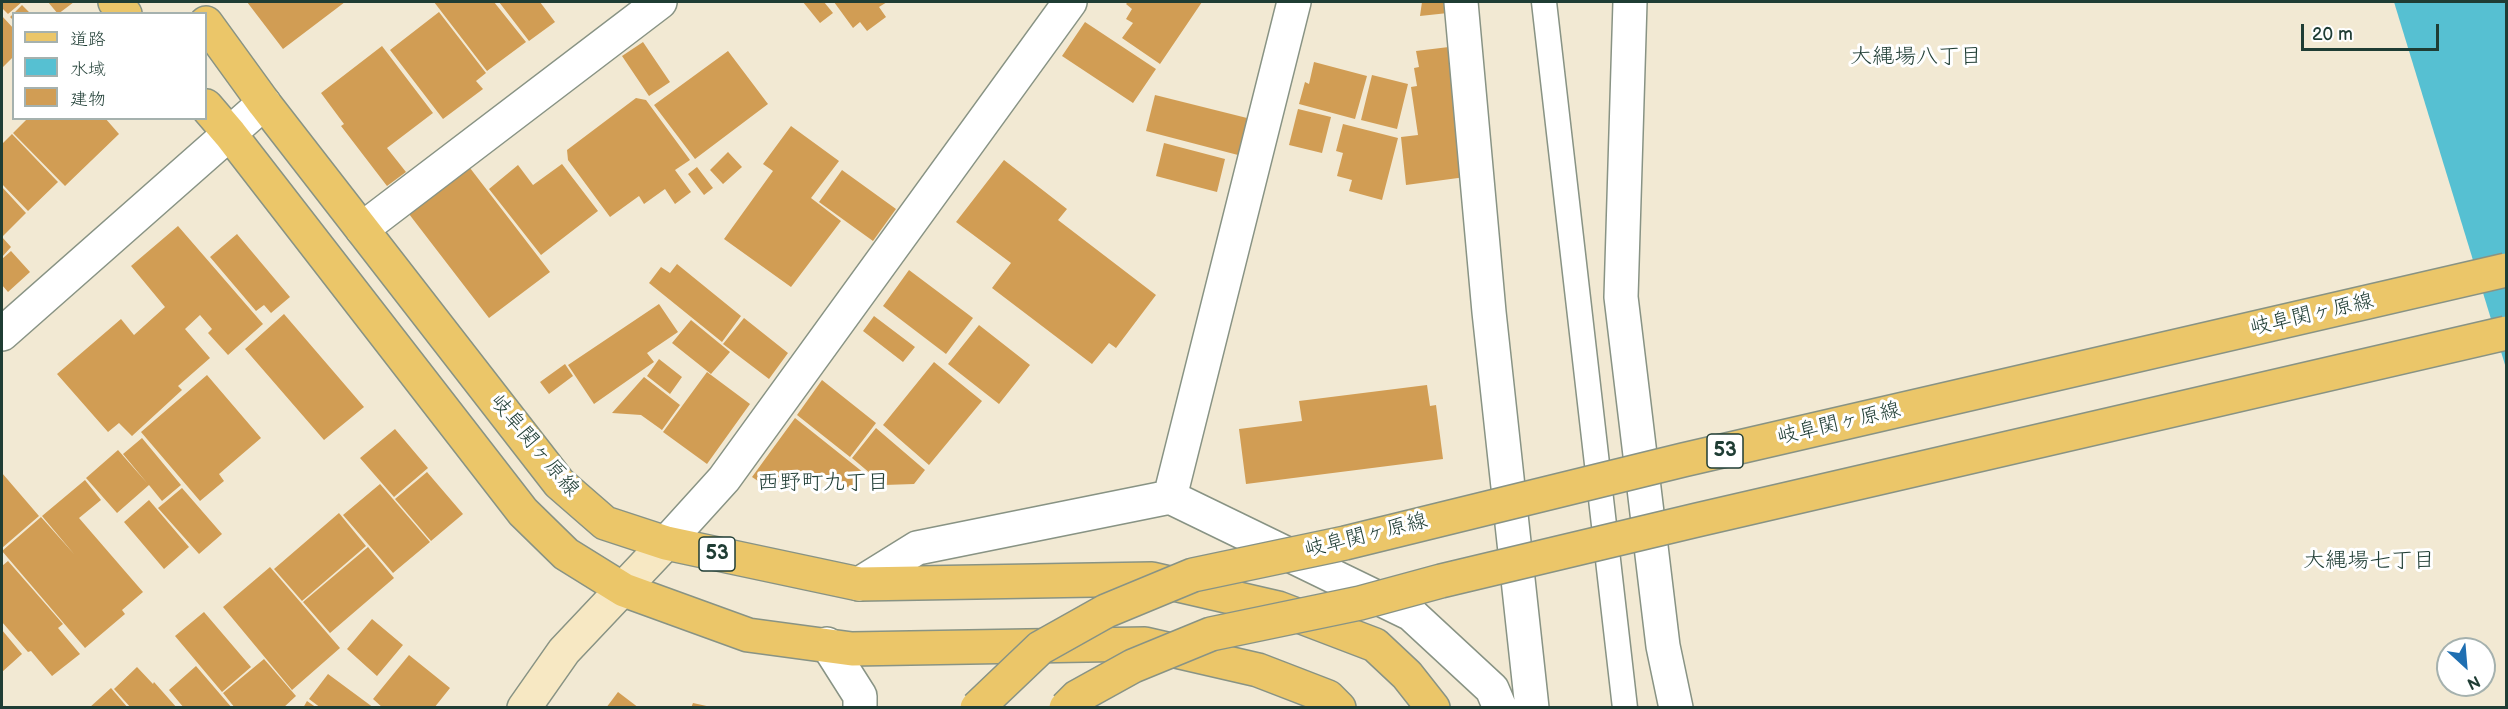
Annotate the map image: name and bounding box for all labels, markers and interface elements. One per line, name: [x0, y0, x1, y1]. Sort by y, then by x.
legend: [12, 12, 207, 120]
scale bar: [2304, 12, 2442, 50]
text: 20 m: [2312, 24, 2353, 45]
text: 道路: [70, 29, 106, 50]
district label: 大縄場八丁目: [1850, 44, 1982, 70]
text: 水域: [70, 59, 106, 80]
text: 建物: [70, 89, 106, 110]
street label: 岐阜関ヶ原線: [2248, 289, 2376, 341]
street label: 岐阜関ヶ原線: [484, 390, 584, 502]
street label: 岐阜関ヶ原線: [1775, 398, 1903, 450]
road number: 53: [1707, 434, 1743, 468]
district label: 西野町九丁目: [757, 470, 889, 496]
street label: 岐阜関ヶ原線: [1302, 509, 1430, 563]
road number: 53: [699, 537, 735, 571]
district label: 大縄場七丁目: [2303, 548, 2435, 574]
north arrow: [2436, 637, 2496, 697]
text: N: [2464, 671, 2483, 693]

